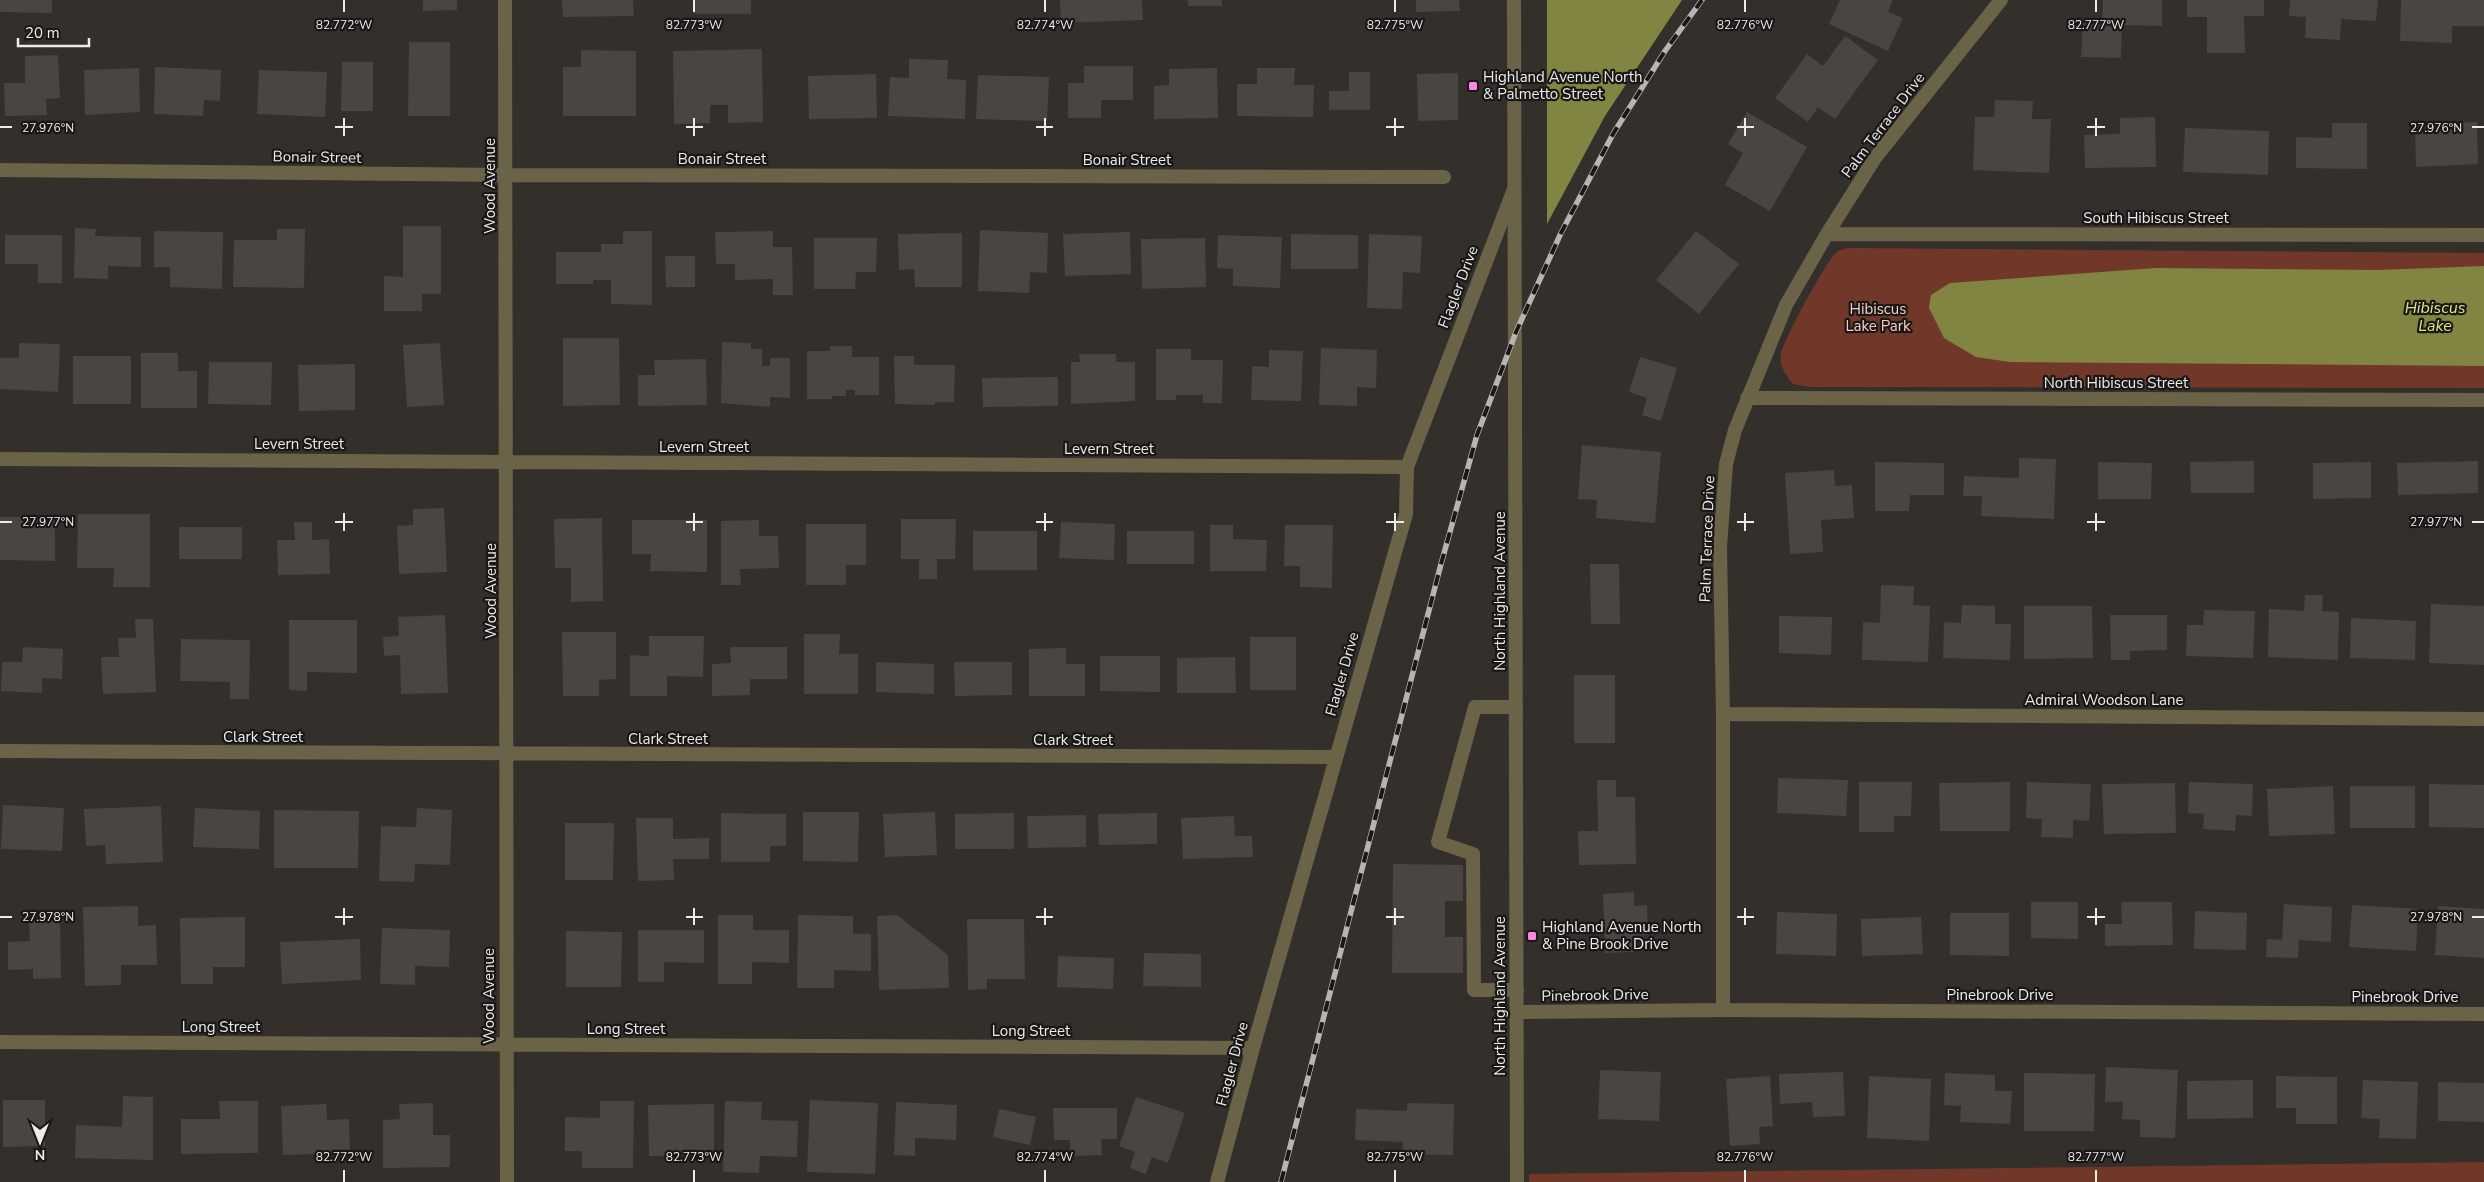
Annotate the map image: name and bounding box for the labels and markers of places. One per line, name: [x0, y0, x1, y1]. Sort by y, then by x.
place label: Highland Avenue North & Palmetto Street: [1483, 67, 1643, 104]
marker: Highland Avenue North & Palmetto Street: [1467, 80, 1479, 92]
place label: Highland Avenue North & Pine Brook Drive: [1542, 917, 1702, 954]
marker: Highland Avenue North & Pine Brook Drive: [1526, 930, 1538, 942]

